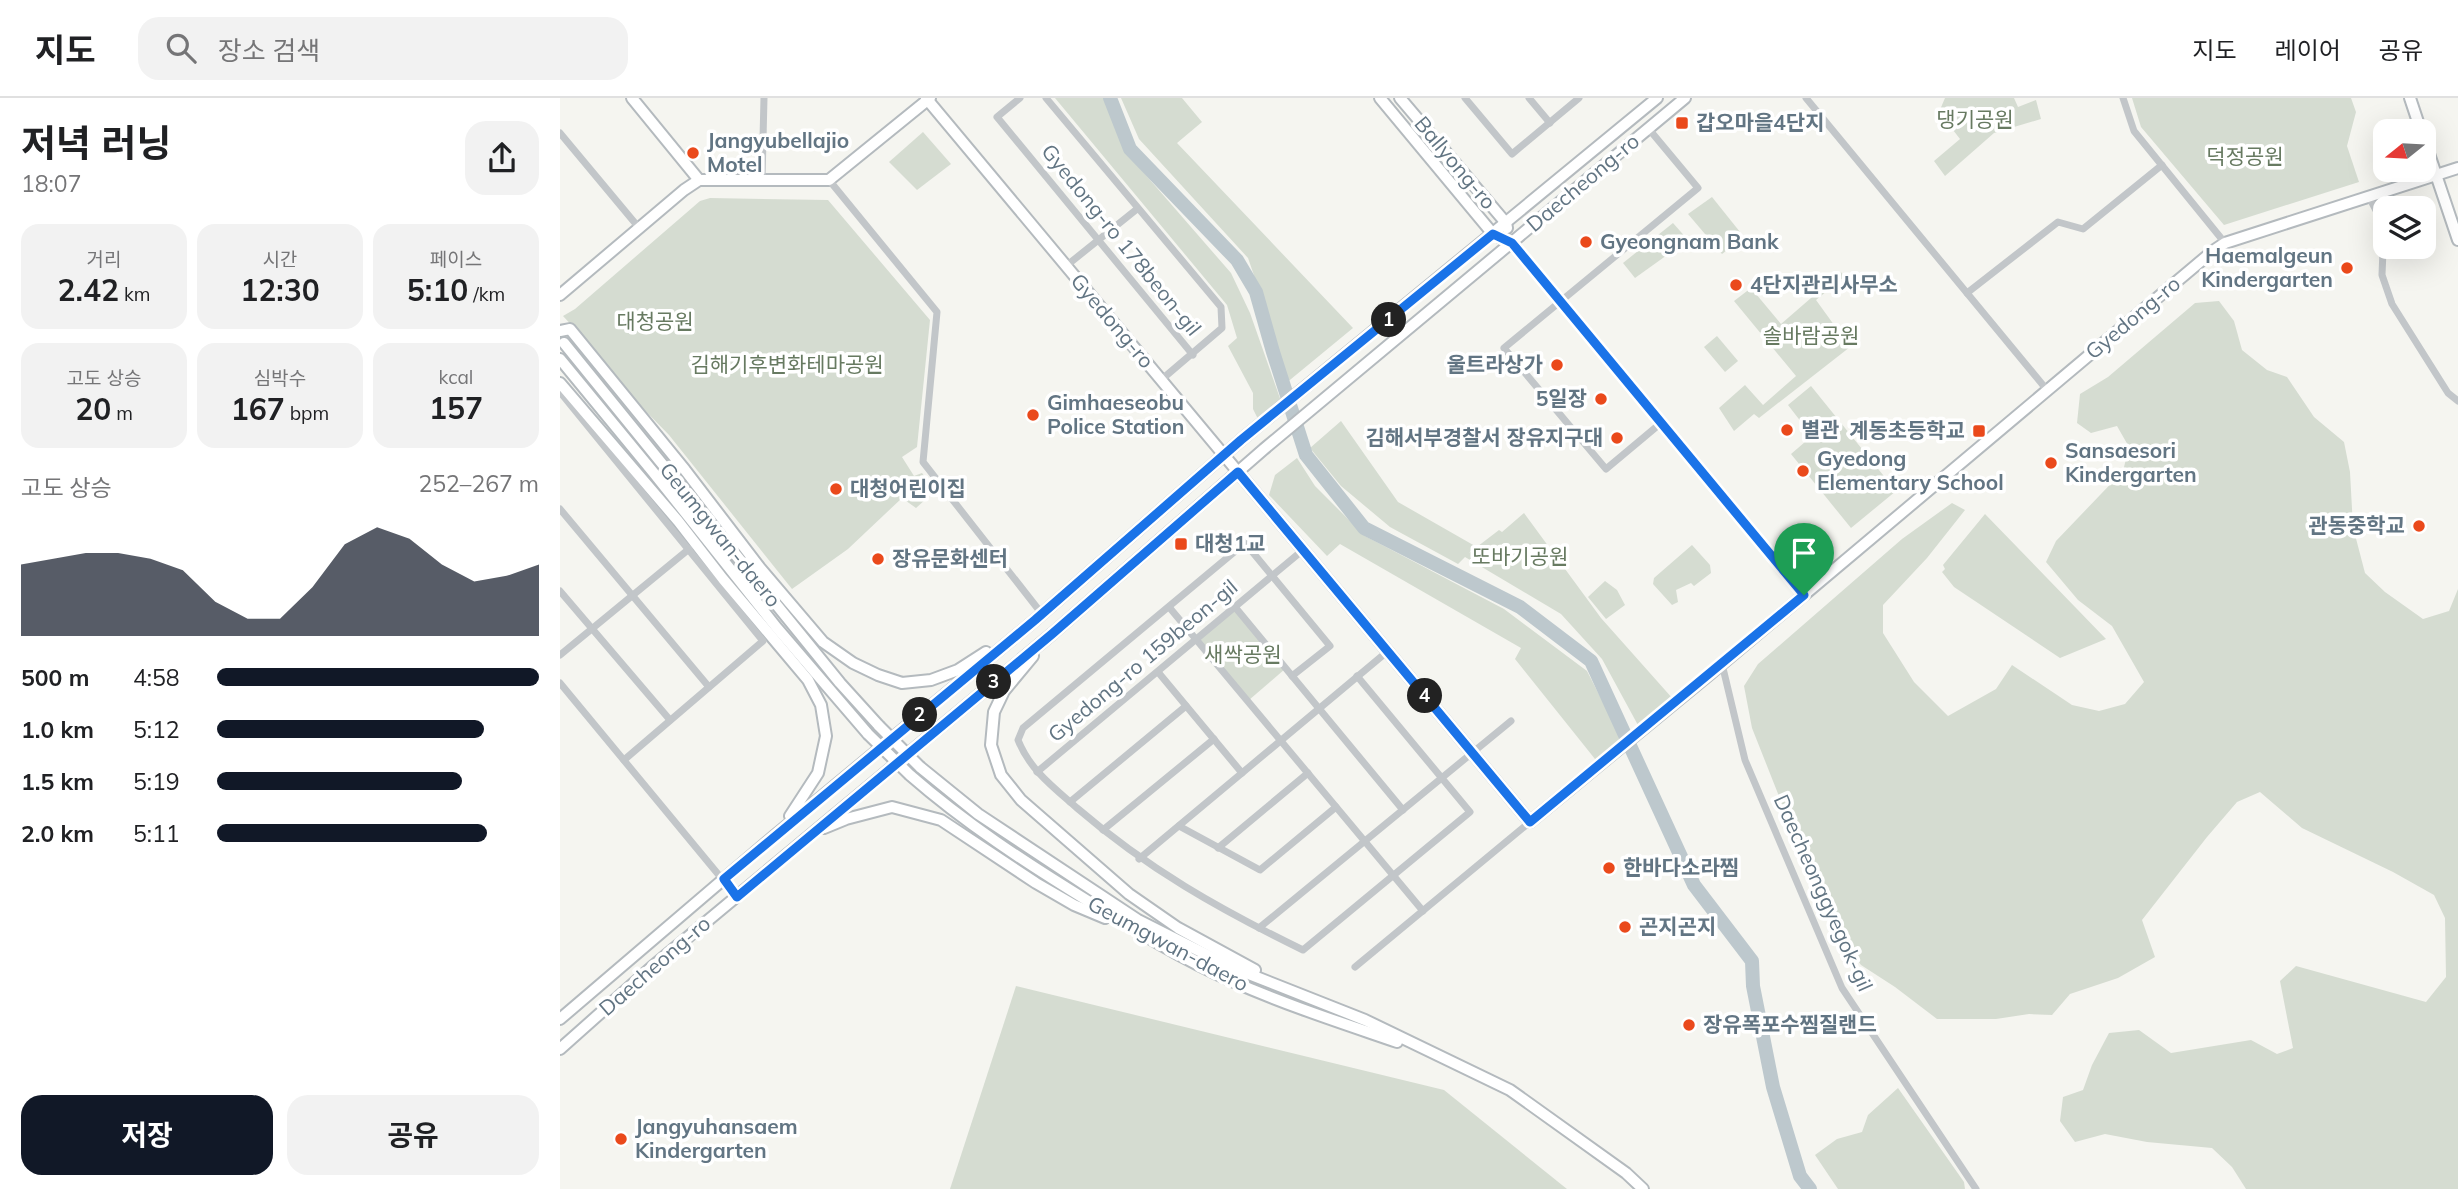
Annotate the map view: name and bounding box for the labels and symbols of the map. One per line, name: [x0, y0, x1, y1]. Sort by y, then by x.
park label: 댕기공원: [1936, 106, 2014, 132]
place label: 갑오마을4단지: [1696, 109, 1825, 135]
street label: Ballyong-ro: [1409, 111, 1502, 214]
marker: 갑오마을4단지: [1674, 115, 1690, 131]
north arrow: [2373, 119, 2436, 182]
place label: Jangyubellajio Motel: [707, 127, 849, 177]
street label: Daecheong-ro: [1521, 128, 1644, 237]
street label: Gyedong-ro 178beon-gil: [1036, 139, 1206, 341]
park label: 덕정공원: [2206, 143, 2284, 169]
marker: Jangyubellajio Motel: [685, 145, 701, 161]
place label: Gyeongnam Bank: [1600, 228, 1779, 254]
marker: Gyeongnam Bank: [1578, 234, 1594, 250]
place label: Haemalgeun Kindergarten: [2201, 242, 2333, 292]
marker: Haemalgeun Kindergarten: [2339, 260, 2355, 276]
street label: Gyedong-ro: [1065, 269, 1159, 373]
street label: Gyedong-ro: [2080, 270, 2185, 364]
place label: 4단지관리사무소: [1750, 271, 1898, 297]
marker: 4단지관리사무소: [1728, 277, 1744, 293]
pin: 1: [1372, 302, 1406, 338]
park label: 대청공원: [616, 308, 694, 334]
park label: 솔바람공원: [1763, 322, 1859, 348]
park label: 김해기후변화테마공원: [690, 351, 884, 377]
place label: 울트라상가: [1446, 351, 1543, 377]
marker: 울트라상가: [1549, 357, 1565, 373]
place label: 5일장: [1536, 385, 1587, 411]
place label: Gimhaeseobu Police Station: [1047, 389, 1184, 439]
marker: 5일장: [1593, 391, 1609, 407]
marker: Gimhaeseobu Police Station: [1025, 407, 1041, 423]
place label: 별관: [1801, 416, 1840, 442]
place label: 계동초등학교: [1849, 417, 1965, 443]
marker: 별관: [1779, 422, 1795, 438]
marker: 계동초등학교: [1971, 423, 1987, 439]
place label: 김해서부경찰서 장유지구대: [1365, 424, 1603, 450]
marker: 김해서부경찰서 장유지구대: [1609, 430, 1625, 446]
place label: Sansaesori Kindergarten: [2065, 437, 2197, 487]
place label: Gyedong Elementary School: [1817, 445, 2004, 495]
marker: Sansaesori Kindergarten: [2043, 455, 2059, 471]
street label: Geumgwan-daero: [655, 457, 787, 612]
marker: Gyedong Elementary School: [1795, 463, 1811, 479]
place label: 대청어린이집: [850, 475, 966, 501]
marker: 대청어린이집: [828, 481, 844, 497]
place label: 관동중학교: [2308, 512, 2405, 538]
marker: 관동중학교: [2411, 518, 2427, 534]
pin: [1774, 523, 1834, 595]
place label: 대청1교: [1195, 530, 1266, 556]
marker: 대청1교: [1173, 536, 1189, 552]
park label: 또바기공원: [1472, 543, 1568, 569]
place label: 장유문화센터: [892, 545, 1008, 571]
marker: 장유문화센터: [870, 551, 886, 567]
street label: Gyedong-ro 159beon-gil: [1042, 573, 1242, 747]
park label: 새싹공원: [1204, 641, 1282, 667]
pin: 3: [976, 664, 1012, 700]
pin: 4: [1408, 678, 1442, 714]
pin: 2: [902, 698, 938, 732]
street label: Daecheonggyegok-gil: [1769, 790, 1879, 995]
place label: 한바다소라찜: [1623, 854, 1739, 880]
marker: 한바다소라찜: [1601, 860, 1617, 876]
street label: Geumgwan-daero: [1084, 890, 1253, 996]
street label: Daecheong-ro: [593, 910, 715, 1021]
place label: 곤지곤지: [1639, 913, 1716, 939]
marker: 곤지곤지: [1617, 919, 1633, 935]
place label: 장유폭포수찜질랜드: [1703, 1011, 1877, 1037]
marker: 장유폭포수찜질랜드: [1681, 1017, 1697, 1033]
place label: Jangyuhansaem Kindergarten: [635, 1113, 798, 1163]
marker: Jangyuhansaem Kindergarten: [613, 1131, 629, 1147]

